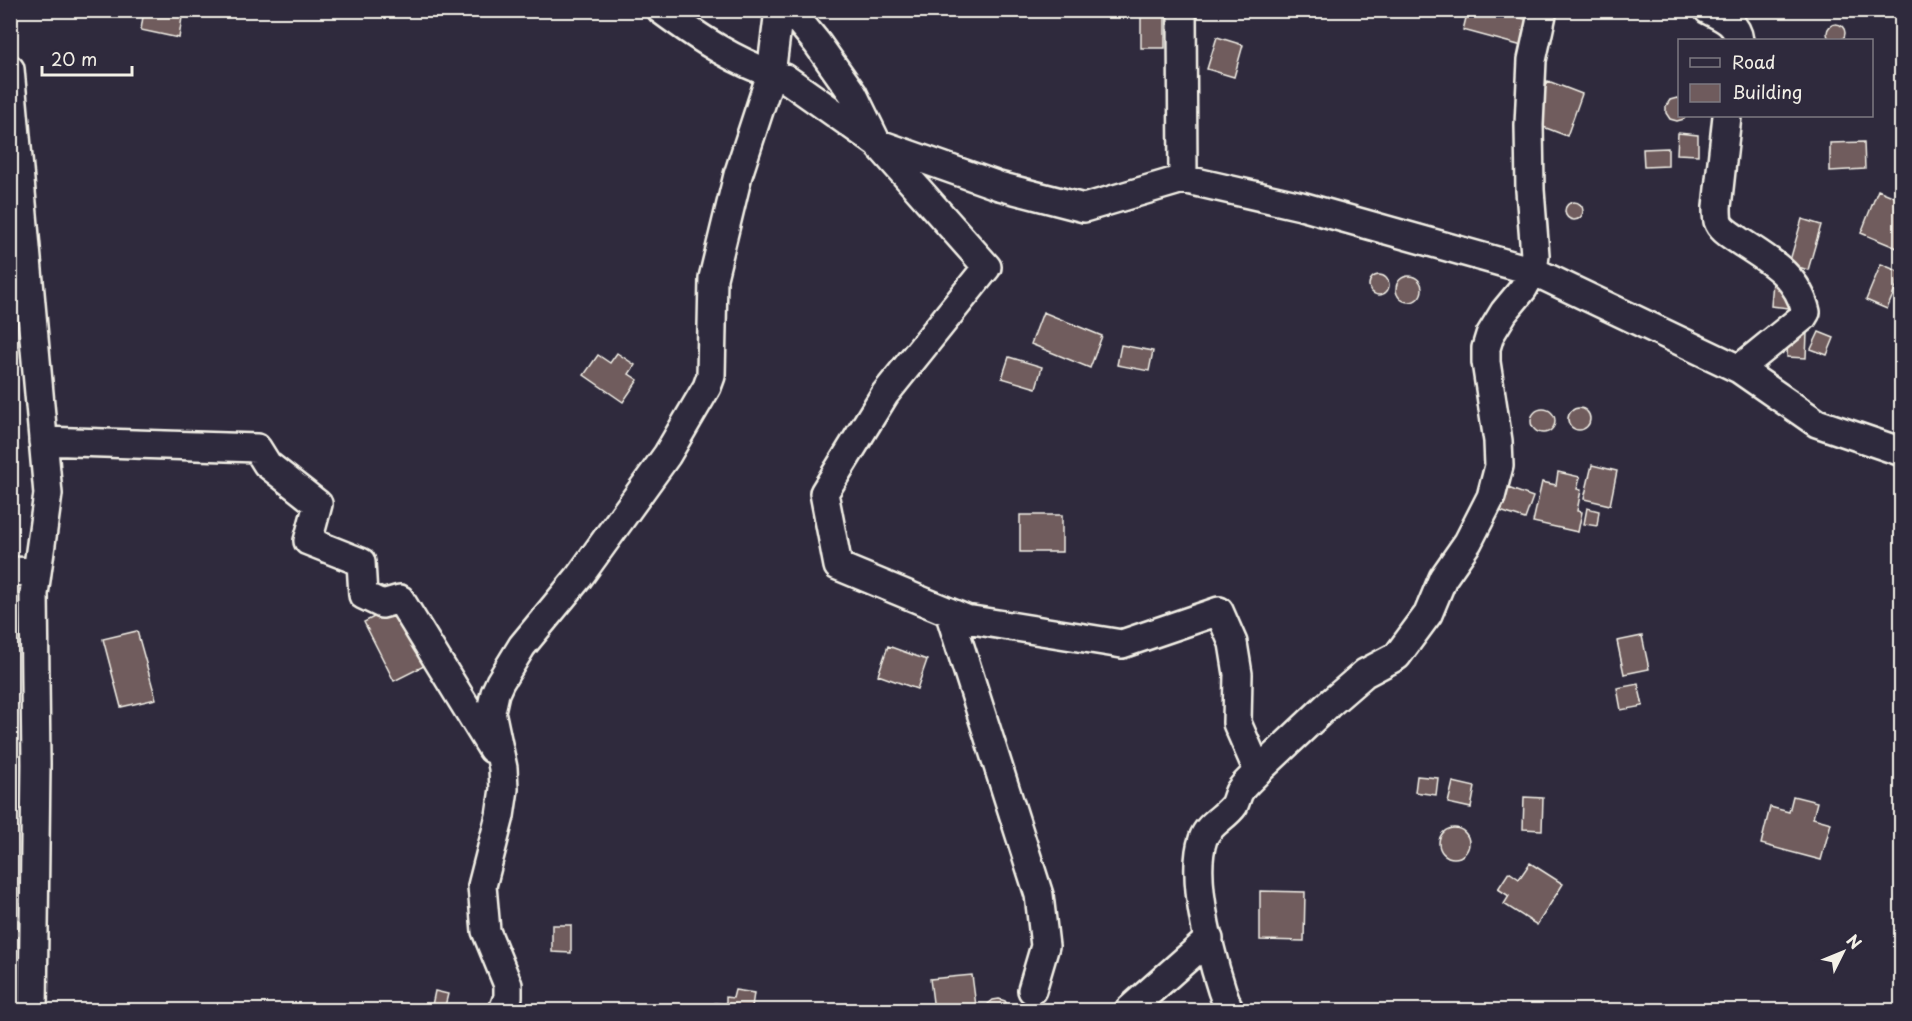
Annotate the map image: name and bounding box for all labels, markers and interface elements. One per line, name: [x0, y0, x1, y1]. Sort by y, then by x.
scale bar: [42, 39, 132, 77]
legend: [1678, 39, 1873, 117]
text: 20 m: [51, 45, 97, 72]
text: Road: [1732, 48, 1776, 75]
text: Building: [1732, 78, 1802, 105]
north arrow: [1813, 922, 1873, 982]
text: N: [1842, 928, 1868, 954]

